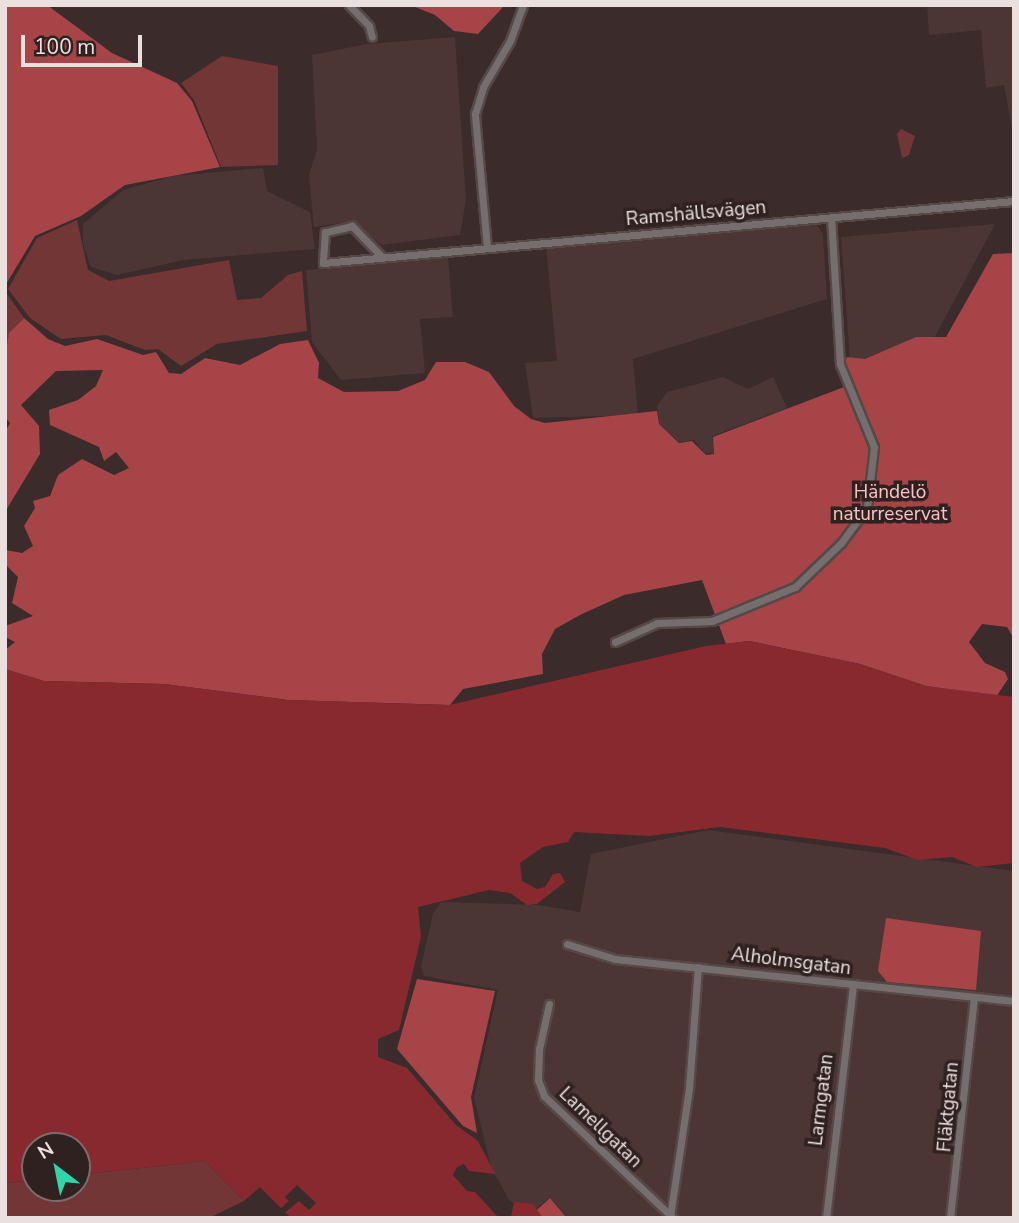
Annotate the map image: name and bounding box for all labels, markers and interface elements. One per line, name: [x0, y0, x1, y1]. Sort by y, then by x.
scale bar: [24, 21, 145, 65]
text: 100 m: [34, 33, 95, 61]
street label: Ramshällsvägen: [625, 197, 767, 231]
park label: Händelö naturreservat: [833, 482, 947, 526]
street label: Alholmsgatan: [730, 943, 852, 981]
street label: Larmgatan: [805, 1053, 839, 1147]
street label: Fläktgatan: [934, 1061, 964, 1153]
street label: Lamellgatan: [554, 1083, 646, 1173]
north arrow: [21, 1132, 91, 1202]
text: N: [33, 1136, 59, 1166]

